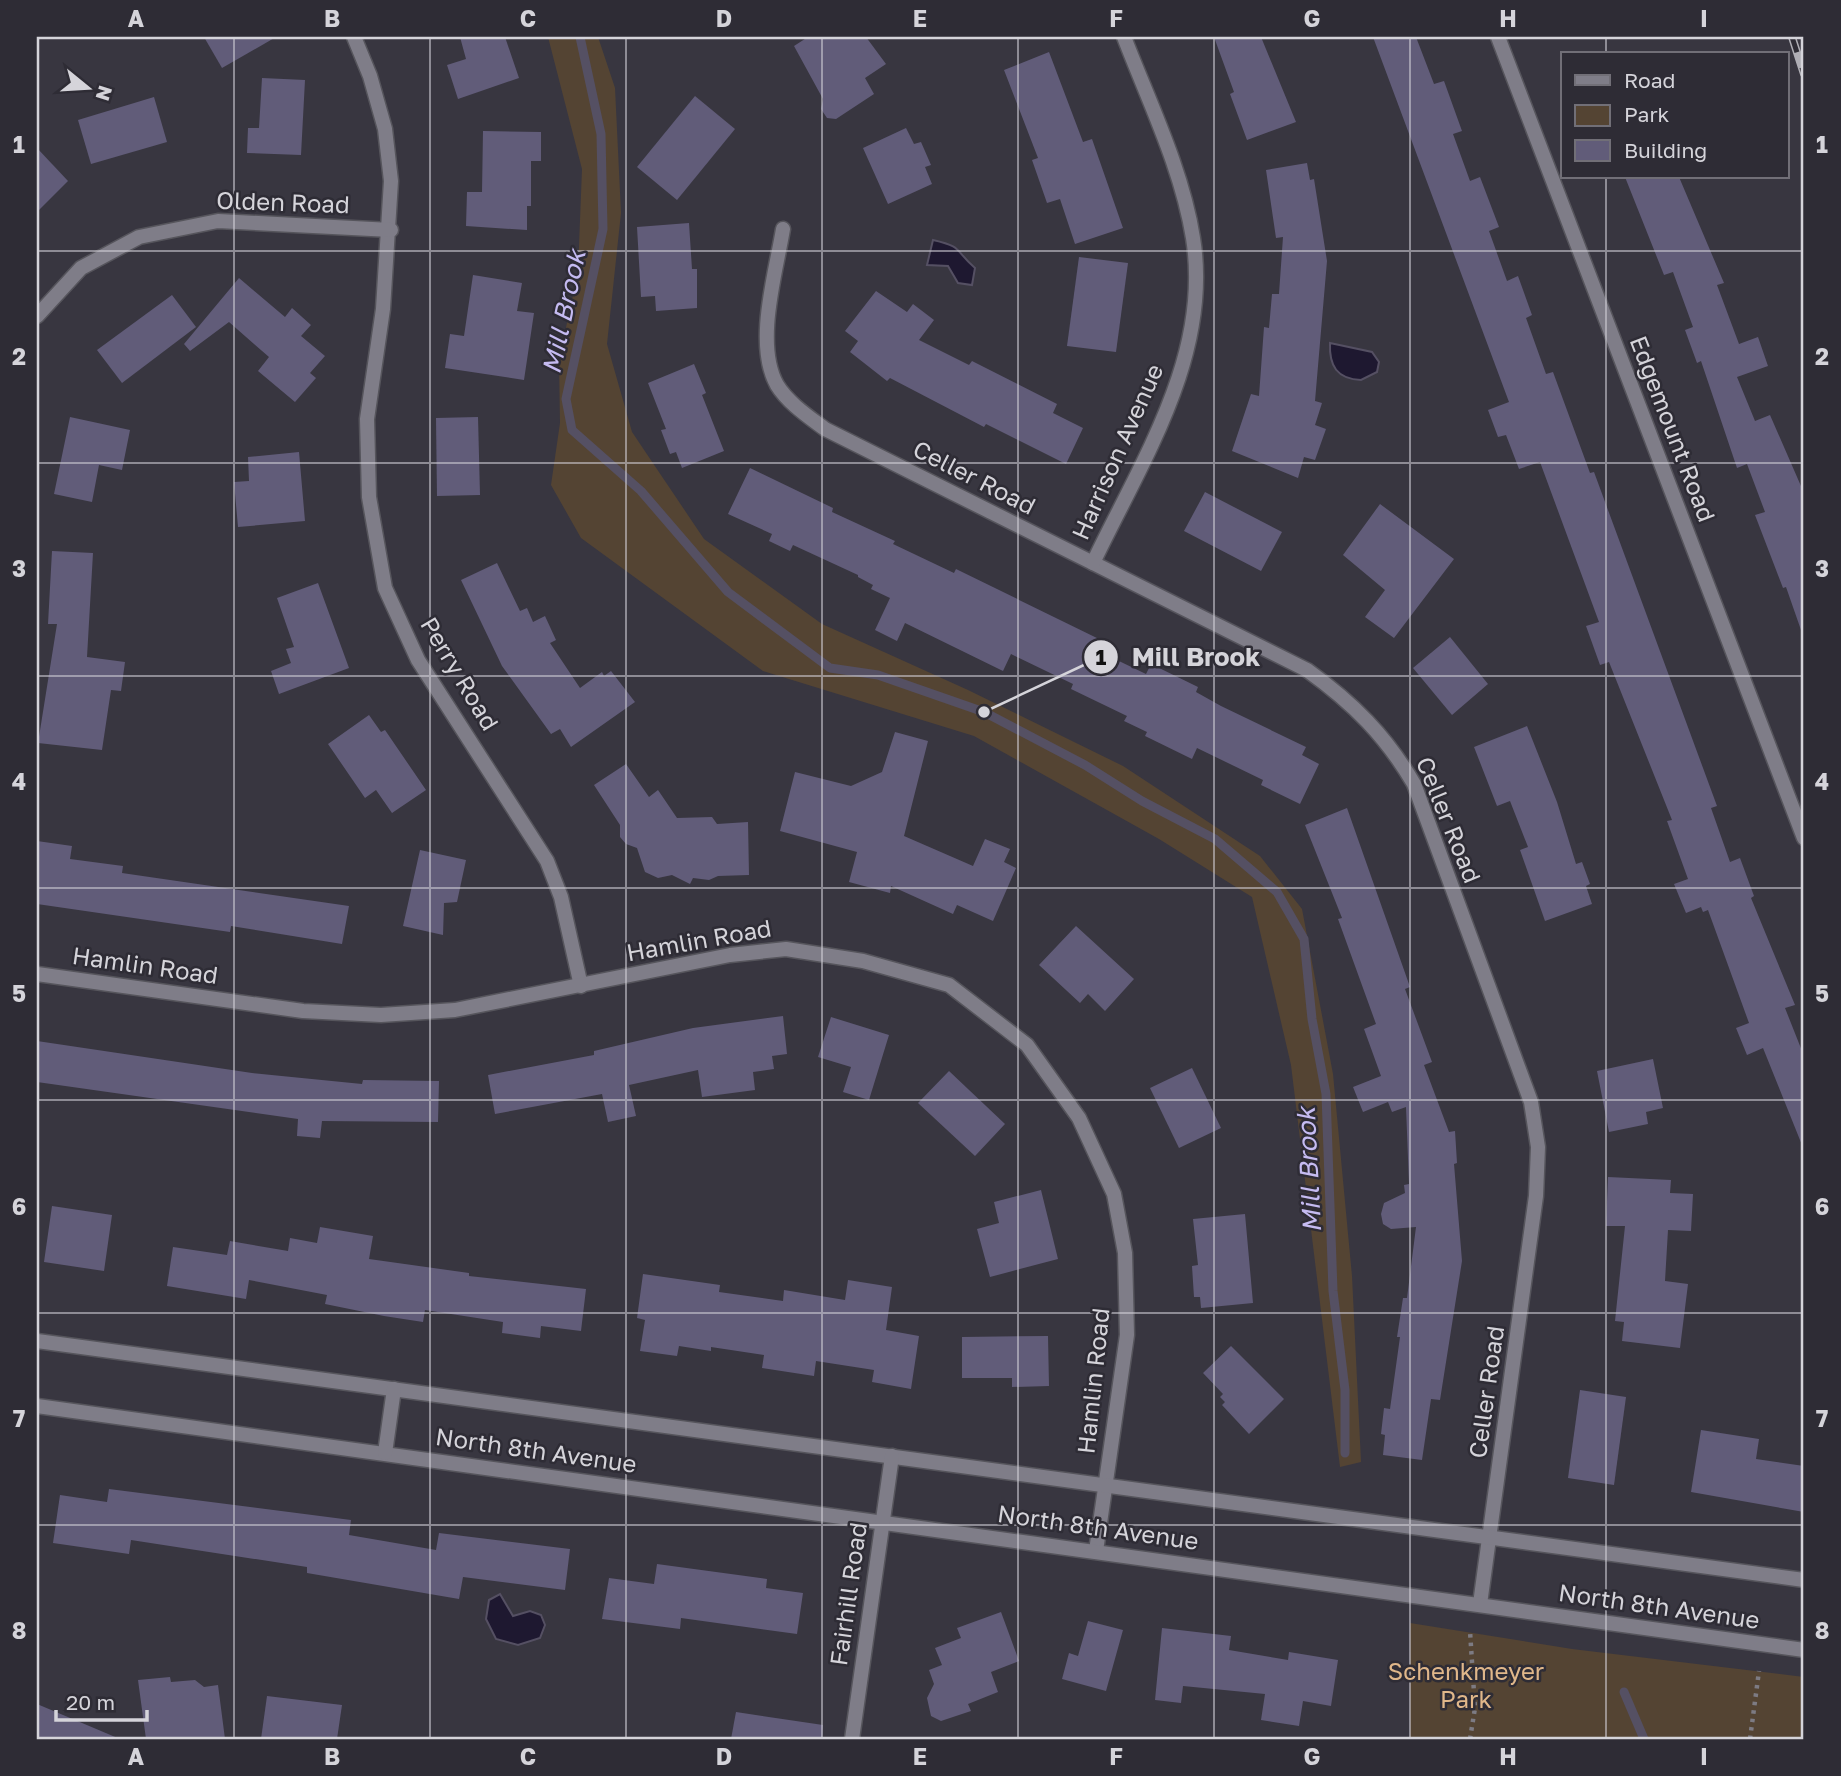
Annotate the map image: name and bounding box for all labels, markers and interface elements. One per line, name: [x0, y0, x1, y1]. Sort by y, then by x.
text: A: [128, 4, 145, 32]
text: B: [324, 4, 340, 32]
text: C: [520, 4, 536, 32]
text: D: [716, 4, 732, 32]
text: E: [913, 4, 927, 32]
text: F: [1109, 4, 1123, 32]
text: G: [1304, 4, 1320, 32]
text: H: [1499, 4, 1517, 32]
text: I: [1700, 4, 1708, 32]
north arrow: [52, 52, 122, 122]
legend: [1561, 52, 1788, 178]
text: Road: [1624, 67, 1675, 93]
text: N: [91, 83, 118, 104]
text: Park: [1624, 101, 1670, 127]
text: 1: [13, 130, 25, 158]
text: 1: [1816, 130, 1828, 158]
text: Building: [1624, 137, 1707, 163]
street label: Olden Road: [216, 185, 350, 218]
water label: Mill Brook: [535, 245, 592, 377]
street label: Edgemount Road: [1625, 331, 1722, 526]
text: 2: [12, 342, 26, 370]
text: 2: [1815, 342, 1829, 370]
street label: Harrison Avenue: [1065, 359, 1168, 544]
street label: Celler Road: [909, 433, 1041, 520]
text: 3: [12, 554, 26, 582]
text: 3: [1815, 554, 1829, 582]
street label: Perry Road: [415, 611, 505, 735]
callout: Mill Brook: [1083, 634, 1275, 681]
text: Mill Brook: [1132, 641, 1260, 672]
text: 1: [1096, 644, 1107, 670]
street label: Celler Road: [1411, 752, 1488, 887]
text: 4: [12, 767, 26, 795]
text: 4: [1815, 767, 1829, 795]
street label: Hamlin Road: [624, 913, 774, 967]
street label: Hamlin Road: [71, 940, 220, 989]
text: 5: [12, 979, 26, 1007]
text: 5: [1815, 979, 1829, 1007]
water label: Mill Brook: [1290, 1104, 1327, 1234]
text: 6: [12, 1192, 26, 1220]
text: 6: [1815, 1192, 1829, 1220]
street label: Hamlin Road: [1070, 1306, 1115, 1455]
street label: Celler Road: [1462, 1324, 1509, 1460]
text: 7: [13, 1404, 25, 1432]
text: 7: [1816, 1404, 1828, 1432]
street label: North 8th Avenue: [434, 1421, 639, 1478]
street label: North 8th Avenue: [996, 1498, 1201, 1555]
street label: Fairhill Road: [823, 1520, 872, 1667]
street label: North 8th Avenue: [1557, 1577, 1762, 1634]
text: 8: [12, 1616, 26, 1644]
text: 8: [1815, 1616, 1829, 1644]
park label: Schenkmeyer Park: [1388, 1656, 1544, 1713]
scale bar: [56, 1678, 147, 1722]
text: 20 m: [66, 1689, 115, 1715]
text: A: [128, 1742, 145, 1770]
text: B: [324, 1742, 340, 1770]
text: C: [520, 1742, 536, 1770]
text: D: [716, 1742, 732, 1770]
text: E: [913, 1742, 927, 1770]
text: F: [1109, 1742, 1123, 1770]
text: G: [1304, 1742, 1320, 1770]
text: H: [1499, 1742, 1517, 1770]
text: I: [1700, 1742, 1708, 1770]

